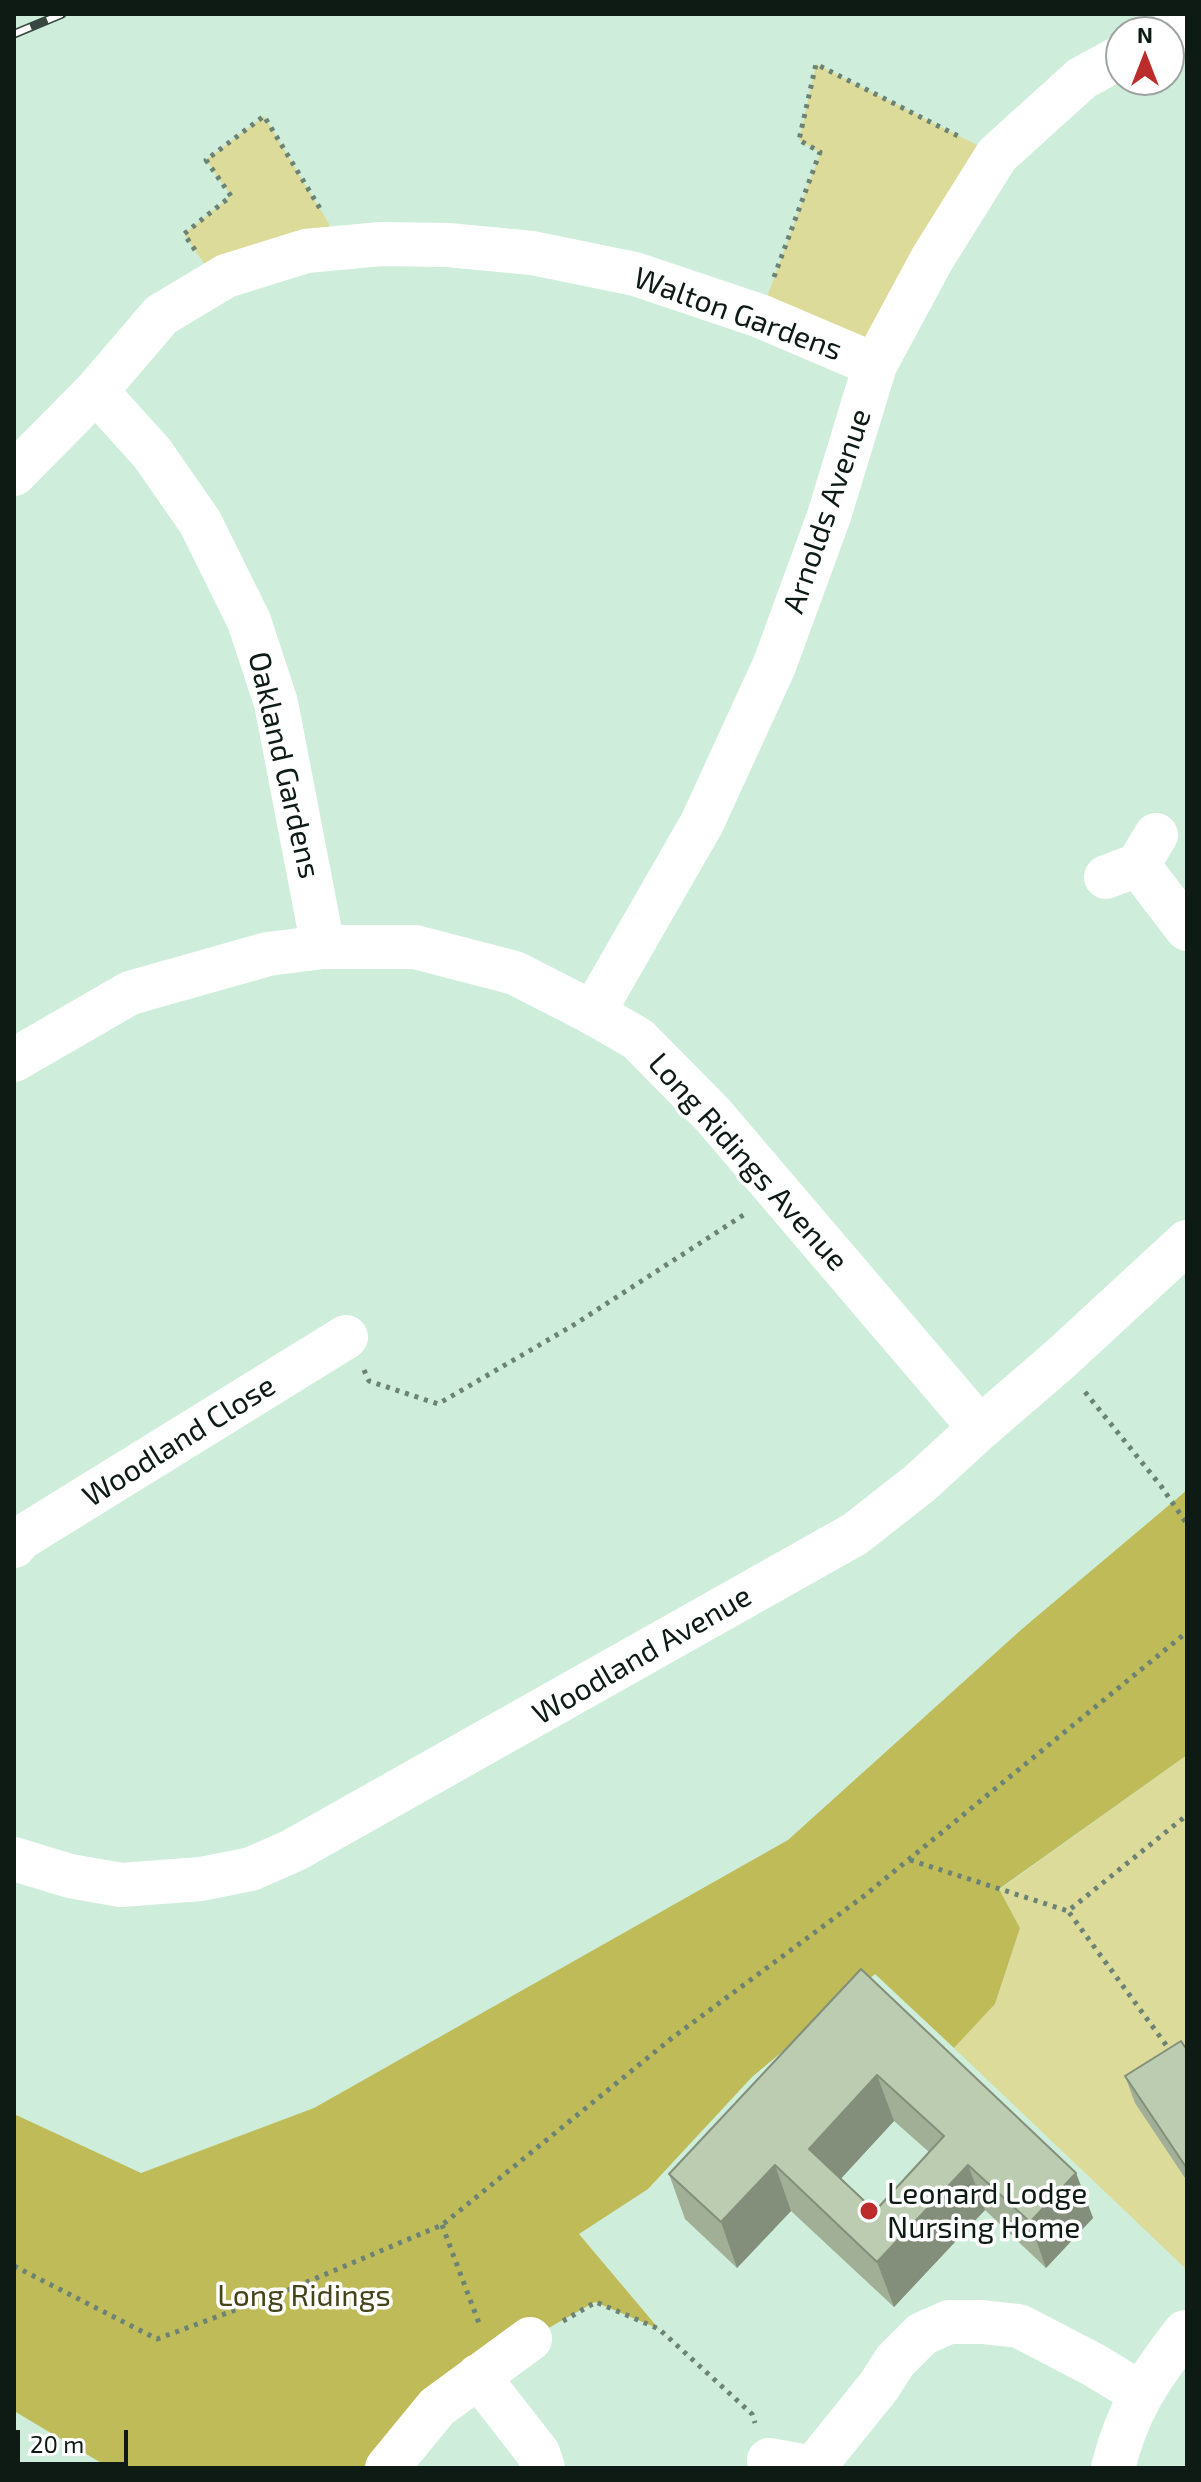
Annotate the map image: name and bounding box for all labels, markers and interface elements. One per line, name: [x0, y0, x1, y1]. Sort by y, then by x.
north arrow: [1105, 16, 1185, 96]
text: N: [1137, 21, 1153, 47]
street label: Walton Gardens: [629, 260, 847, 368]
street label: Arnolds Avenue: [775, 404, 879, 618]
street label: Oakland Gardens: [240, 648, 328, 882]
street label: Long Ridings Avenue: [641, 1046, 855, 1278]
street label: Woodland Close: [76, 1367, 282, 1515]
street label: Woodland Avenue: [526, 1578, 758, 1732]
place label: Leonard Lodge Nursing Home: [887, 2176, 1087, 2246]
marker: Leonard Lodge Nursing Home: [858, 2200, 880, 2222]
park label: Long Ridings: [217, 2278, 391, 2314]
scale bar: [20, 2414, 132, 2464]
text: 20 m: [30, 2429, 84, 2458]

